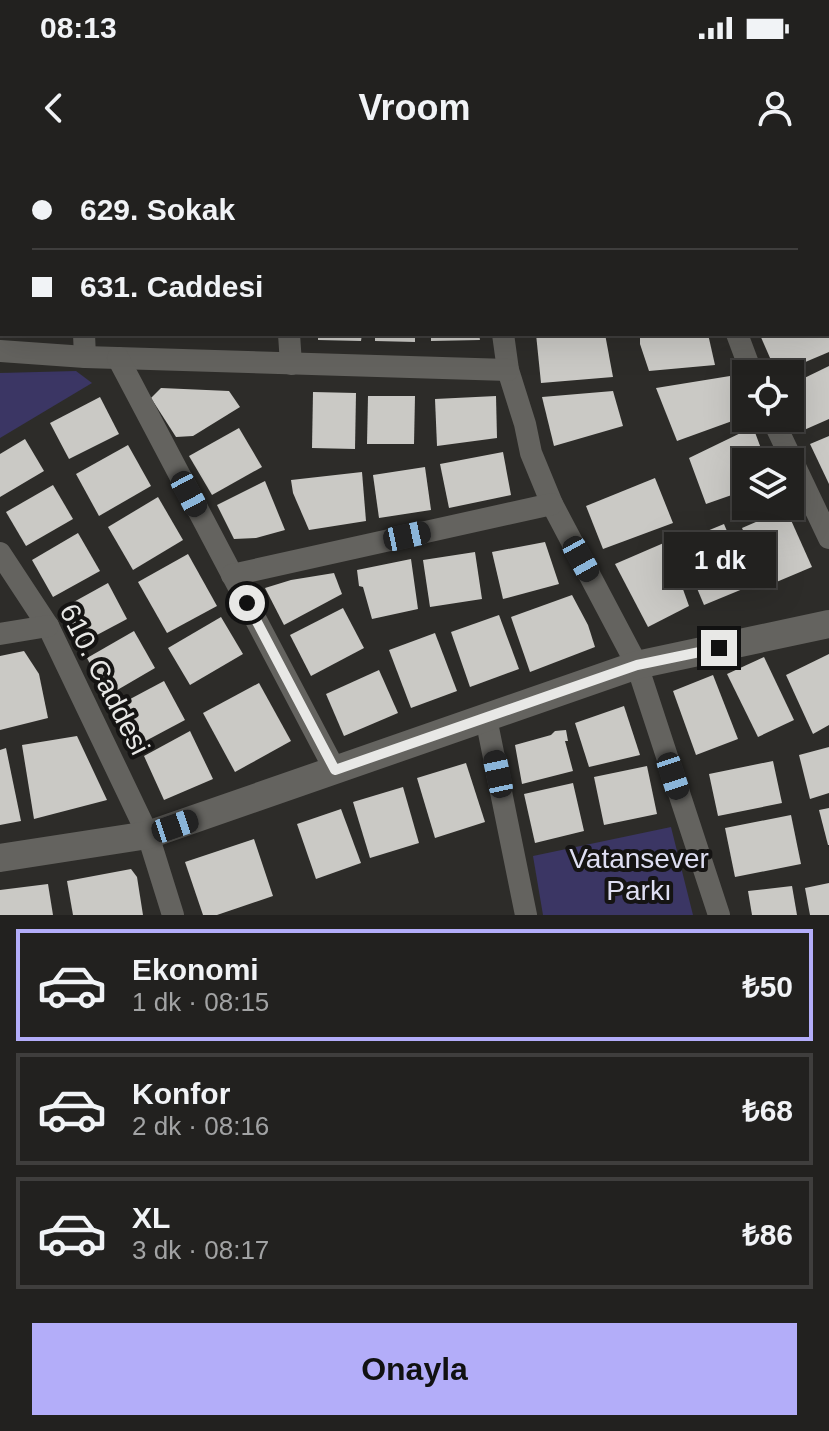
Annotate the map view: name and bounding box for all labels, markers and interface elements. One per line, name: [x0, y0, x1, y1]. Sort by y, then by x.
text: 08:13: [40, 11, 117, 44]
icon: back: [32, 86, 76, 130]
icon: person: [753, 86, 797, 130]
text: Vroom: [358, 87, 471, 128]
text: 629. Sokak: [80, 193, 235, 226]
text: 631. Caddesi: [80, 270, 263, 303]
map controls: [732, 360, 804, 520]
button: locate: [732, 360, 804, 432]
button: layers: [732, 448, 804, 520]
car: [167, 467, 211, 521]
car: [381, 519, 433, 553]
car: [559, 532, 603, 586]
callout: 1 dk: [663, 532, 775, 588]
text: 1 dk: [694, 545, 746, 575]
route start: [229, 585, 265, 621]
street label: 610. Caddesi: [53, 599, 156, 760]
route end: [701, 630, 737, 666]
car: [481, 748, 515, 800]
car: [654, 749, 692, 803]
car: [148, 807, 202, 845]
park label: Vatansever Parkı: [569, 843, 709, 906]
icon: car: [36, 949, 108, 1021]
text: Ekonomi: [132, 953, 259, 986]
text: ₺50: [742, 970, 793, 1003]
text: 1 dk · 08:15: [132, 987, 269, 1017]
icon: car: [36, 1073, 108, 1145]
text: Konfor: [132, 1077, 230, 1110]
text: ₺68: [742, 1094, 793, 1127]
text: 2 dk · 08:16: [132, 1111, 269, 1141]
icon: car: [36, 1197, 108, 1269]
text: XL: [132, 1201, 170, 1234]
text: ₺86: [742, 1218, 793, 1251]
text: 3 dk · 08:17: [132, 1235, 269, 1265]
button: Onayla: [32, 1323, 797, 1415]

